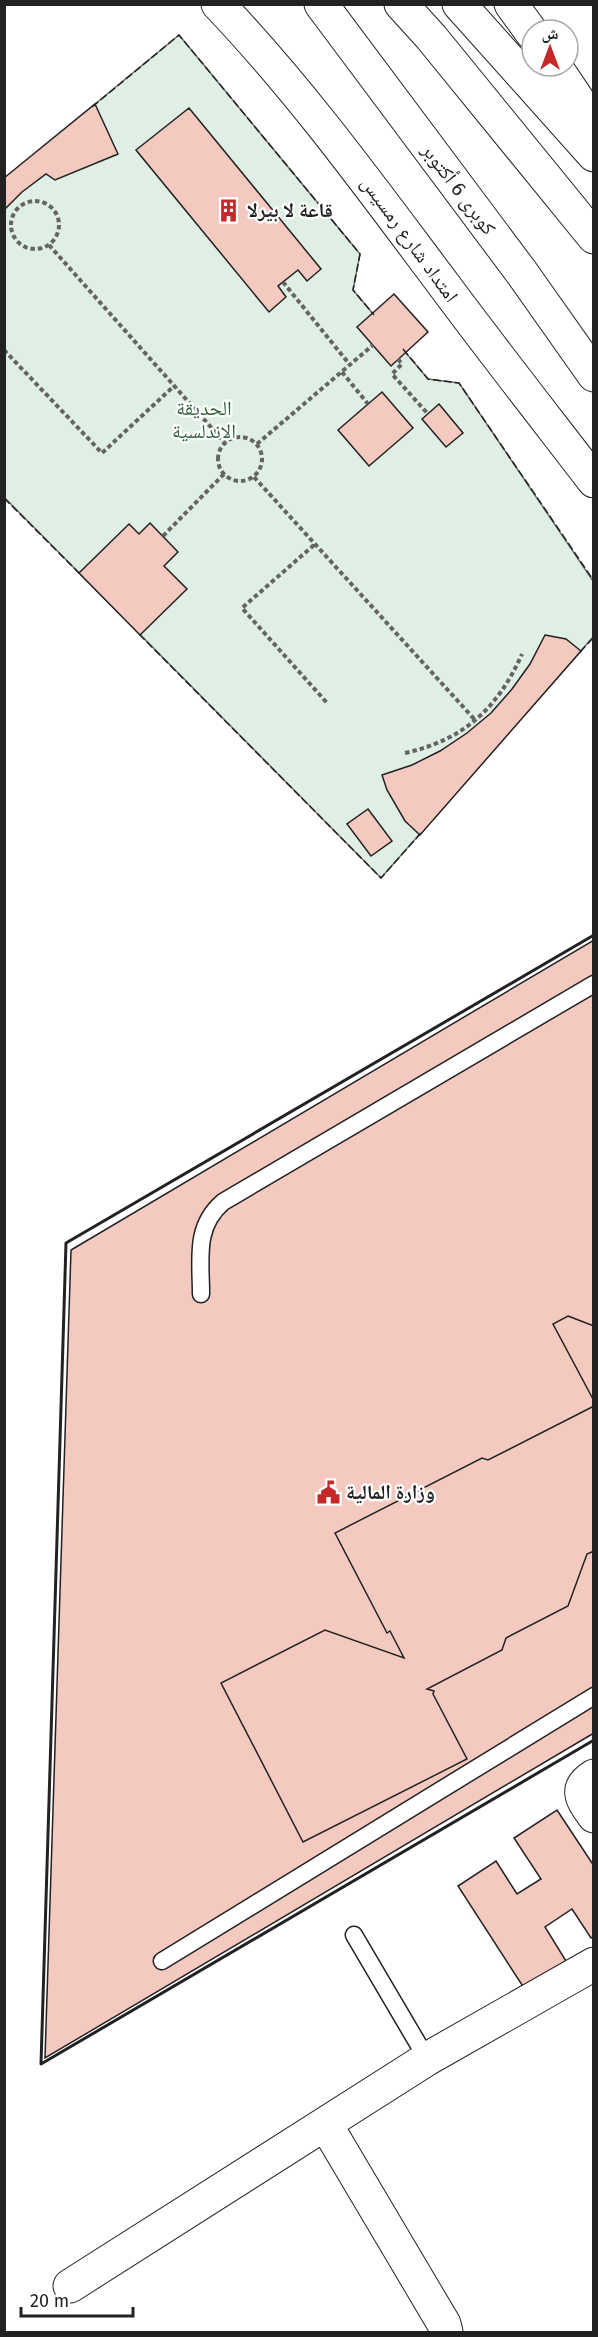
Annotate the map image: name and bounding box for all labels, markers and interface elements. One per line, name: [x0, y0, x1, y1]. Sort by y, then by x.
north arrow: [520, 18, 580, 78]
text: ش: [542, 24, 559, 43]
street label: كوبرى 6 أكتوبر: [416, 138, 501, 239]
street label: امتداد شارع رمسيس: [355, 171, 464, 307]
building icon: قاعة لا بيرلا: [216, 197, 242, 223]
place label: قاعة لا بيرلا: [247, 198, 333, 222]
park label: الحديقة الاندلسية: [172, 396, 236, 443]
public building icon: وزارة المالية: [315, 1479, 341, 1505]
place label: وزارة المالية: [346, 1480, 435, 1504]
scale bar: [21, 2280, 134, 2318]
text: 20 m: [30, 2290, 69, 2312]

